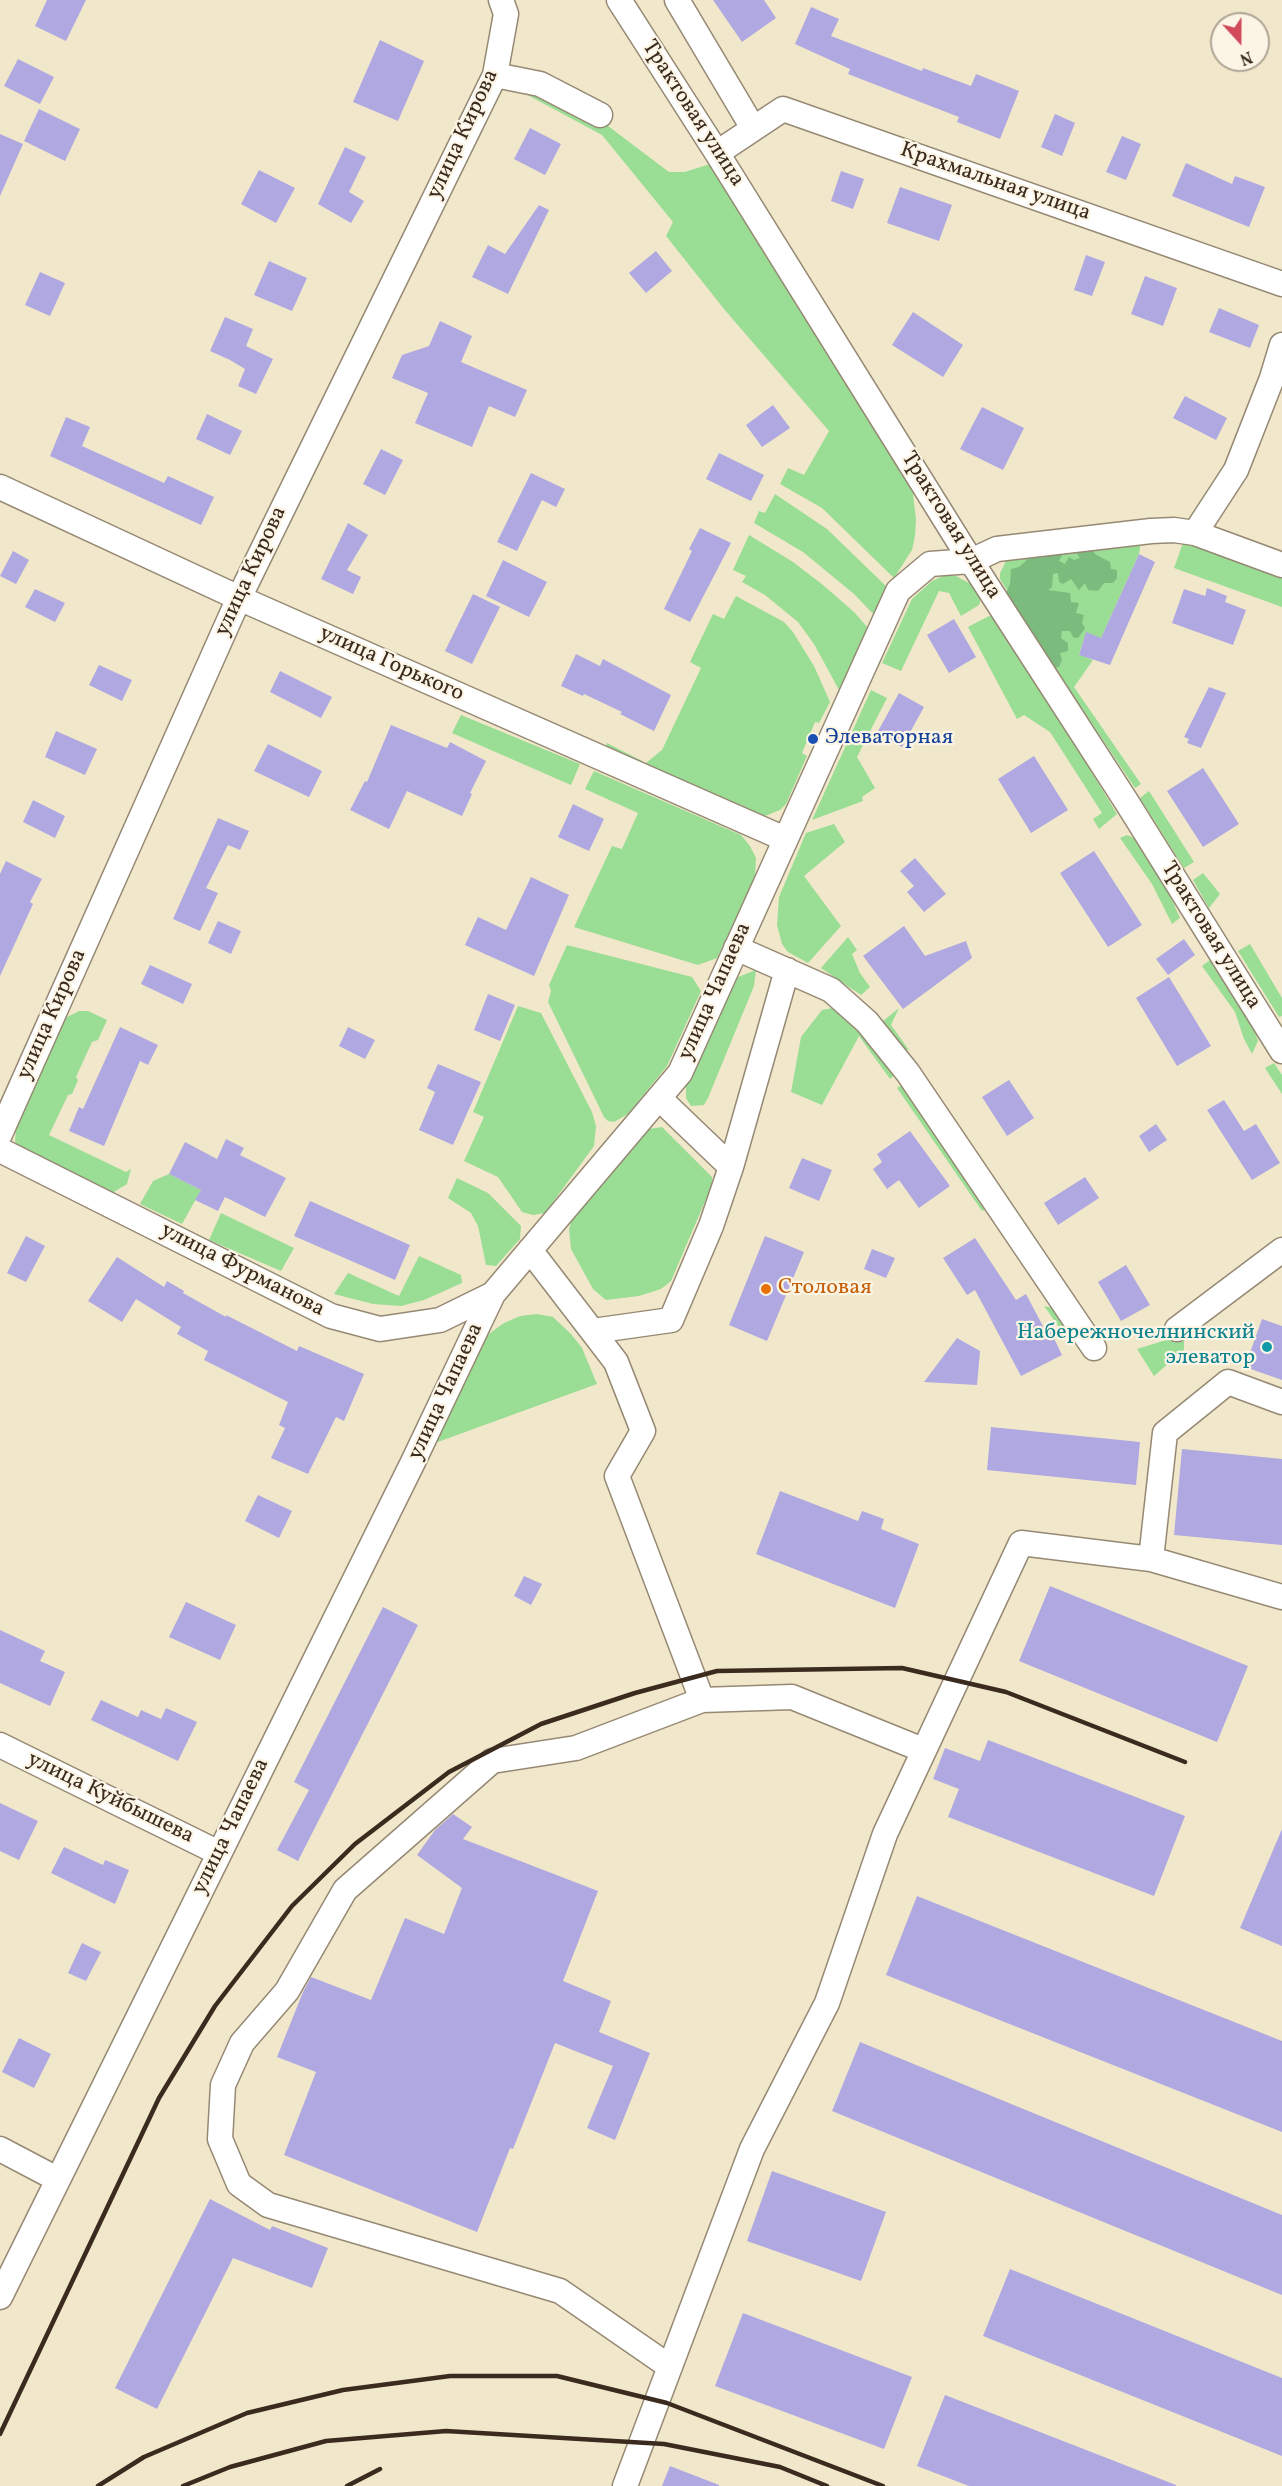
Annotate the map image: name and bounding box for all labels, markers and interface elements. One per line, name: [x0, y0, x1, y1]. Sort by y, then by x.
north arrow: [1210, 12, 1270, 72]
street label: Трактовая улица: [635, 36, 749, 192]
text: N: [1236, 45, 1255, 69]
street label: улица Кирова: [422, 66, 506, 204]
street label: Крахмальная улица: [896, 138, 1094, 228]
street label: Трактовая улица: [894, 447, 1006, 605]
street label: улица Кирова: [210, 503, 294, 641]
street label: улица Горького: [315, 621, 467, 709]
place label: Элеваторная: [825, 726, 953, 752]
marker: Элеваторная: [806, 732, 820, 746]
street label: Трактовая улица: [1154, 857, 1266, 1015]
street label: улица Чапаева: [674, 919, 758, 1065]
street label: улица Кирова: [12, 946, 94, 1084]
street label: улица Фурманова: [155, 1218, 329, 1324]
place label: Столовая: [778, 1276, 872, 1302]
marker: Столовая: [759, 1282, 773, 1296]
street label: улица Чапаева: [404, 1319, 490, 1465]
place label: Набережночелнинский элеватор: [1017, 1321, 1255, 1372]
marker: Набережночелнинский элеватор: [1260, 1340, 1274, 1354]
street label: улица Куйбышева: [22, 1747, 198, 1851]
street label: улица Чапаева: [188, 1755, 276, 1899]

